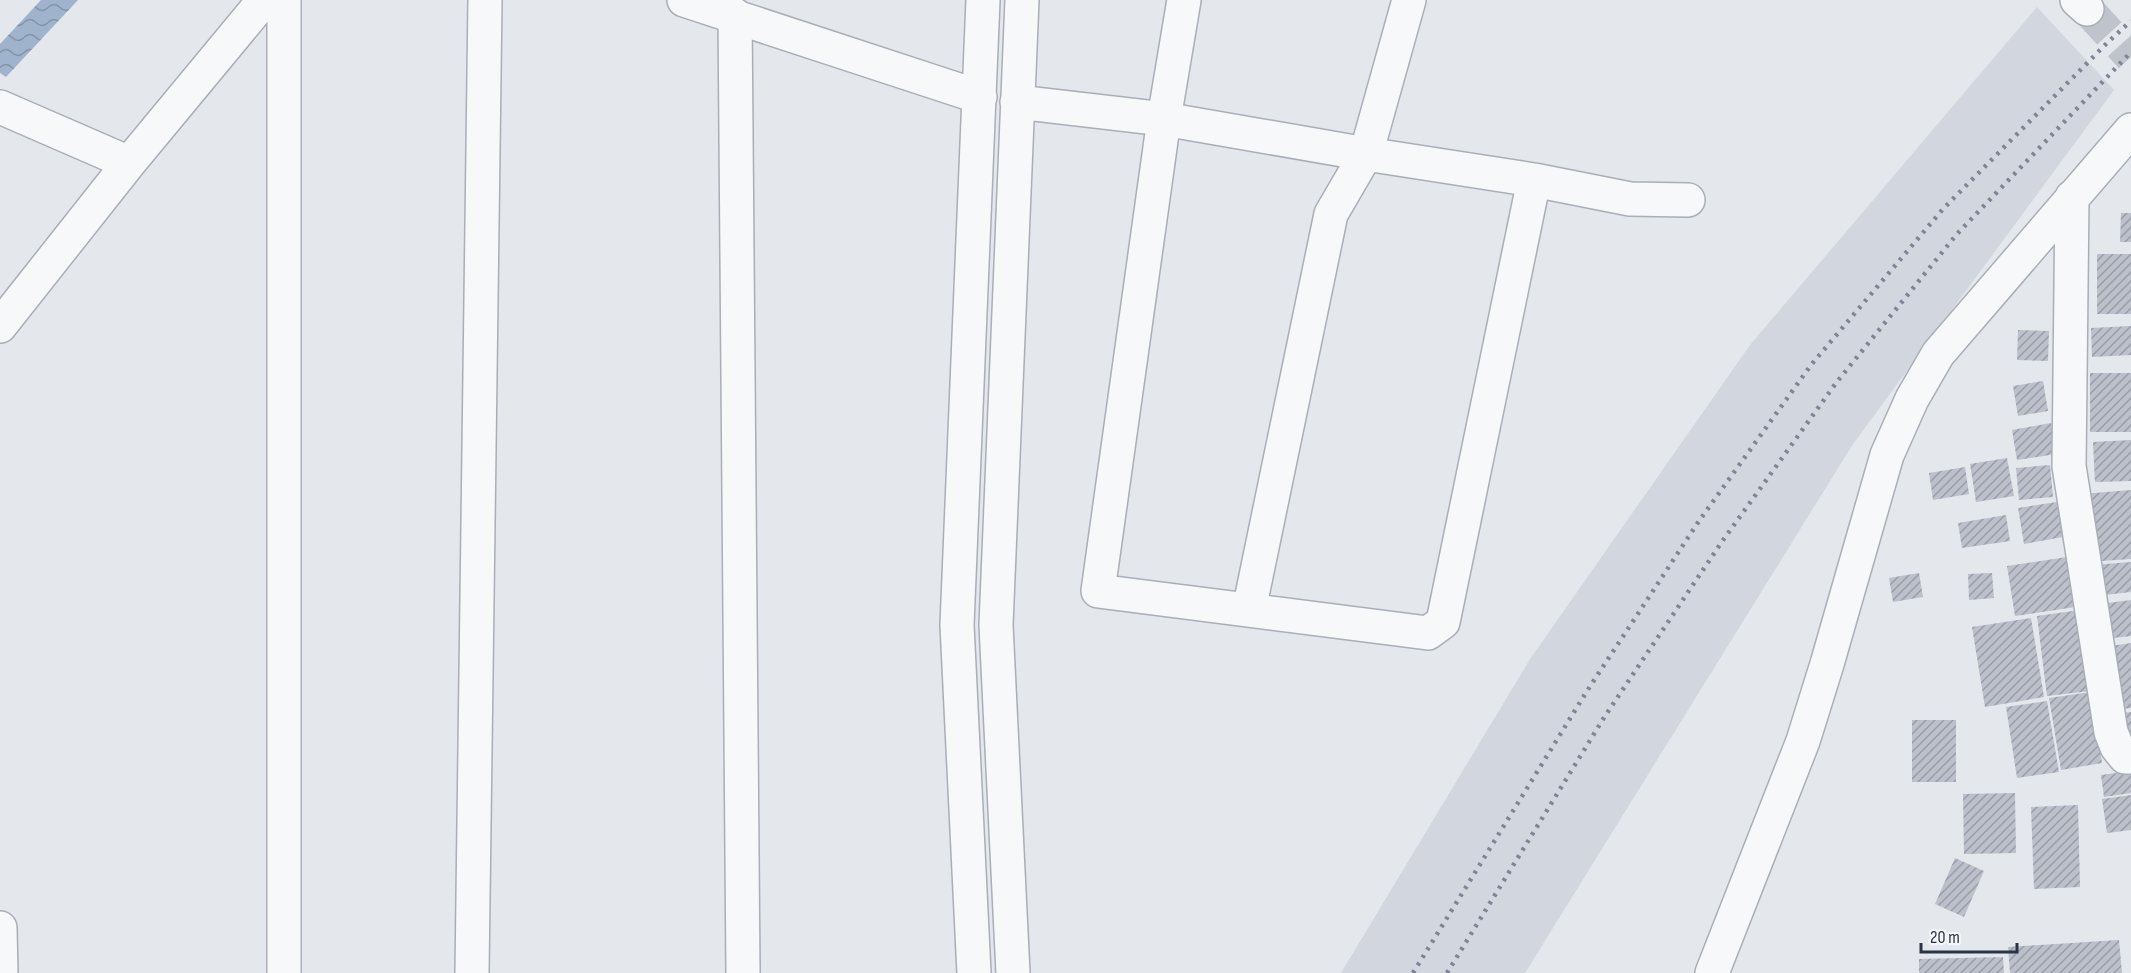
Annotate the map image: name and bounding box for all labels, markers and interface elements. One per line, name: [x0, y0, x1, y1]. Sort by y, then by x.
scale bar: [1921, 916, 2017, 954]
text: 20 m: [1930, 927, 1960, 948]

